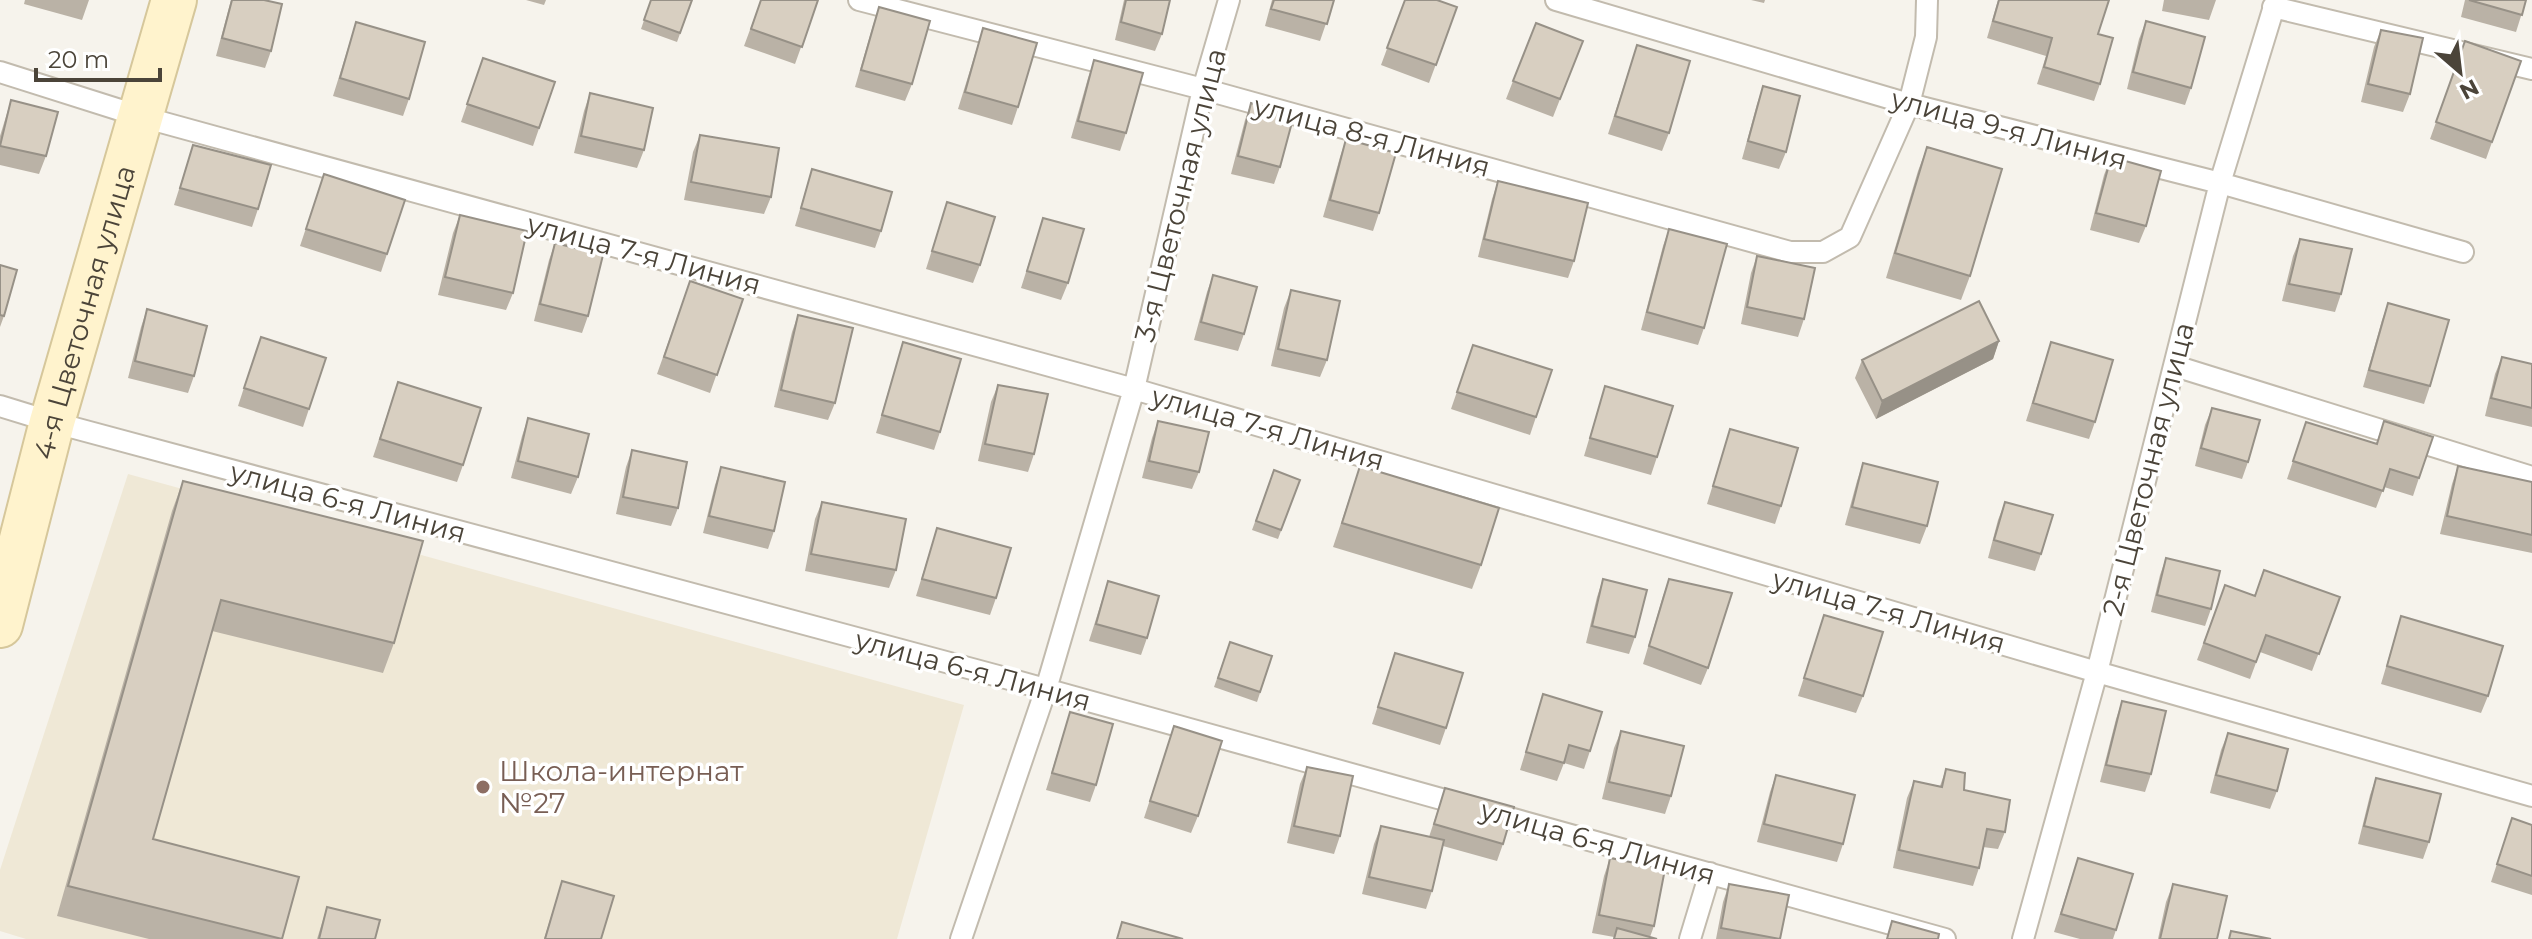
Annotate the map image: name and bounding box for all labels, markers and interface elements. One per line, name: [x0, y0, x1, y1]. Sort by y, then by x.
scale bar: [36, 32, 160, 82]
north arrow: [2420, 32, 2500, 112]
text: 20 m: [48, 45, 109, 74]
street label: 3-я Цветочная улица: [1127, 45, 1233, 345]
text: N: [2455, 73, 2483, 105]
street label: улица 9-я Линия: [1886, 81, 2131, 177]
street label: улица 8-я Линия: [1249, 88, 1494, 184]
street label: 4-я Цветочная улица: [26, 161, 142, 463]
street label: улица 7-я Линия: [522, 206, 765, 302]
street label: 2-я Цветочная улица: [2095, 319, 2201, 619]
street label: улица 7-я Линия: [1147, 378, 1388, 478]
street label: улица 6-я Линия: [225, 454, 470, 550]
street label: улица 7-я Линия: [1768, 561, 2009, 661]
street label: улица 6-я Линия: [850, 622, 1095, 718]
place label: Школа-интернат №27: [499, 754, 744, 820]
marker: Школа-интернат №27: [474, 778, 492, 796]
street label: улица 6-я Линия: [1476, 792, 1719, 892]

